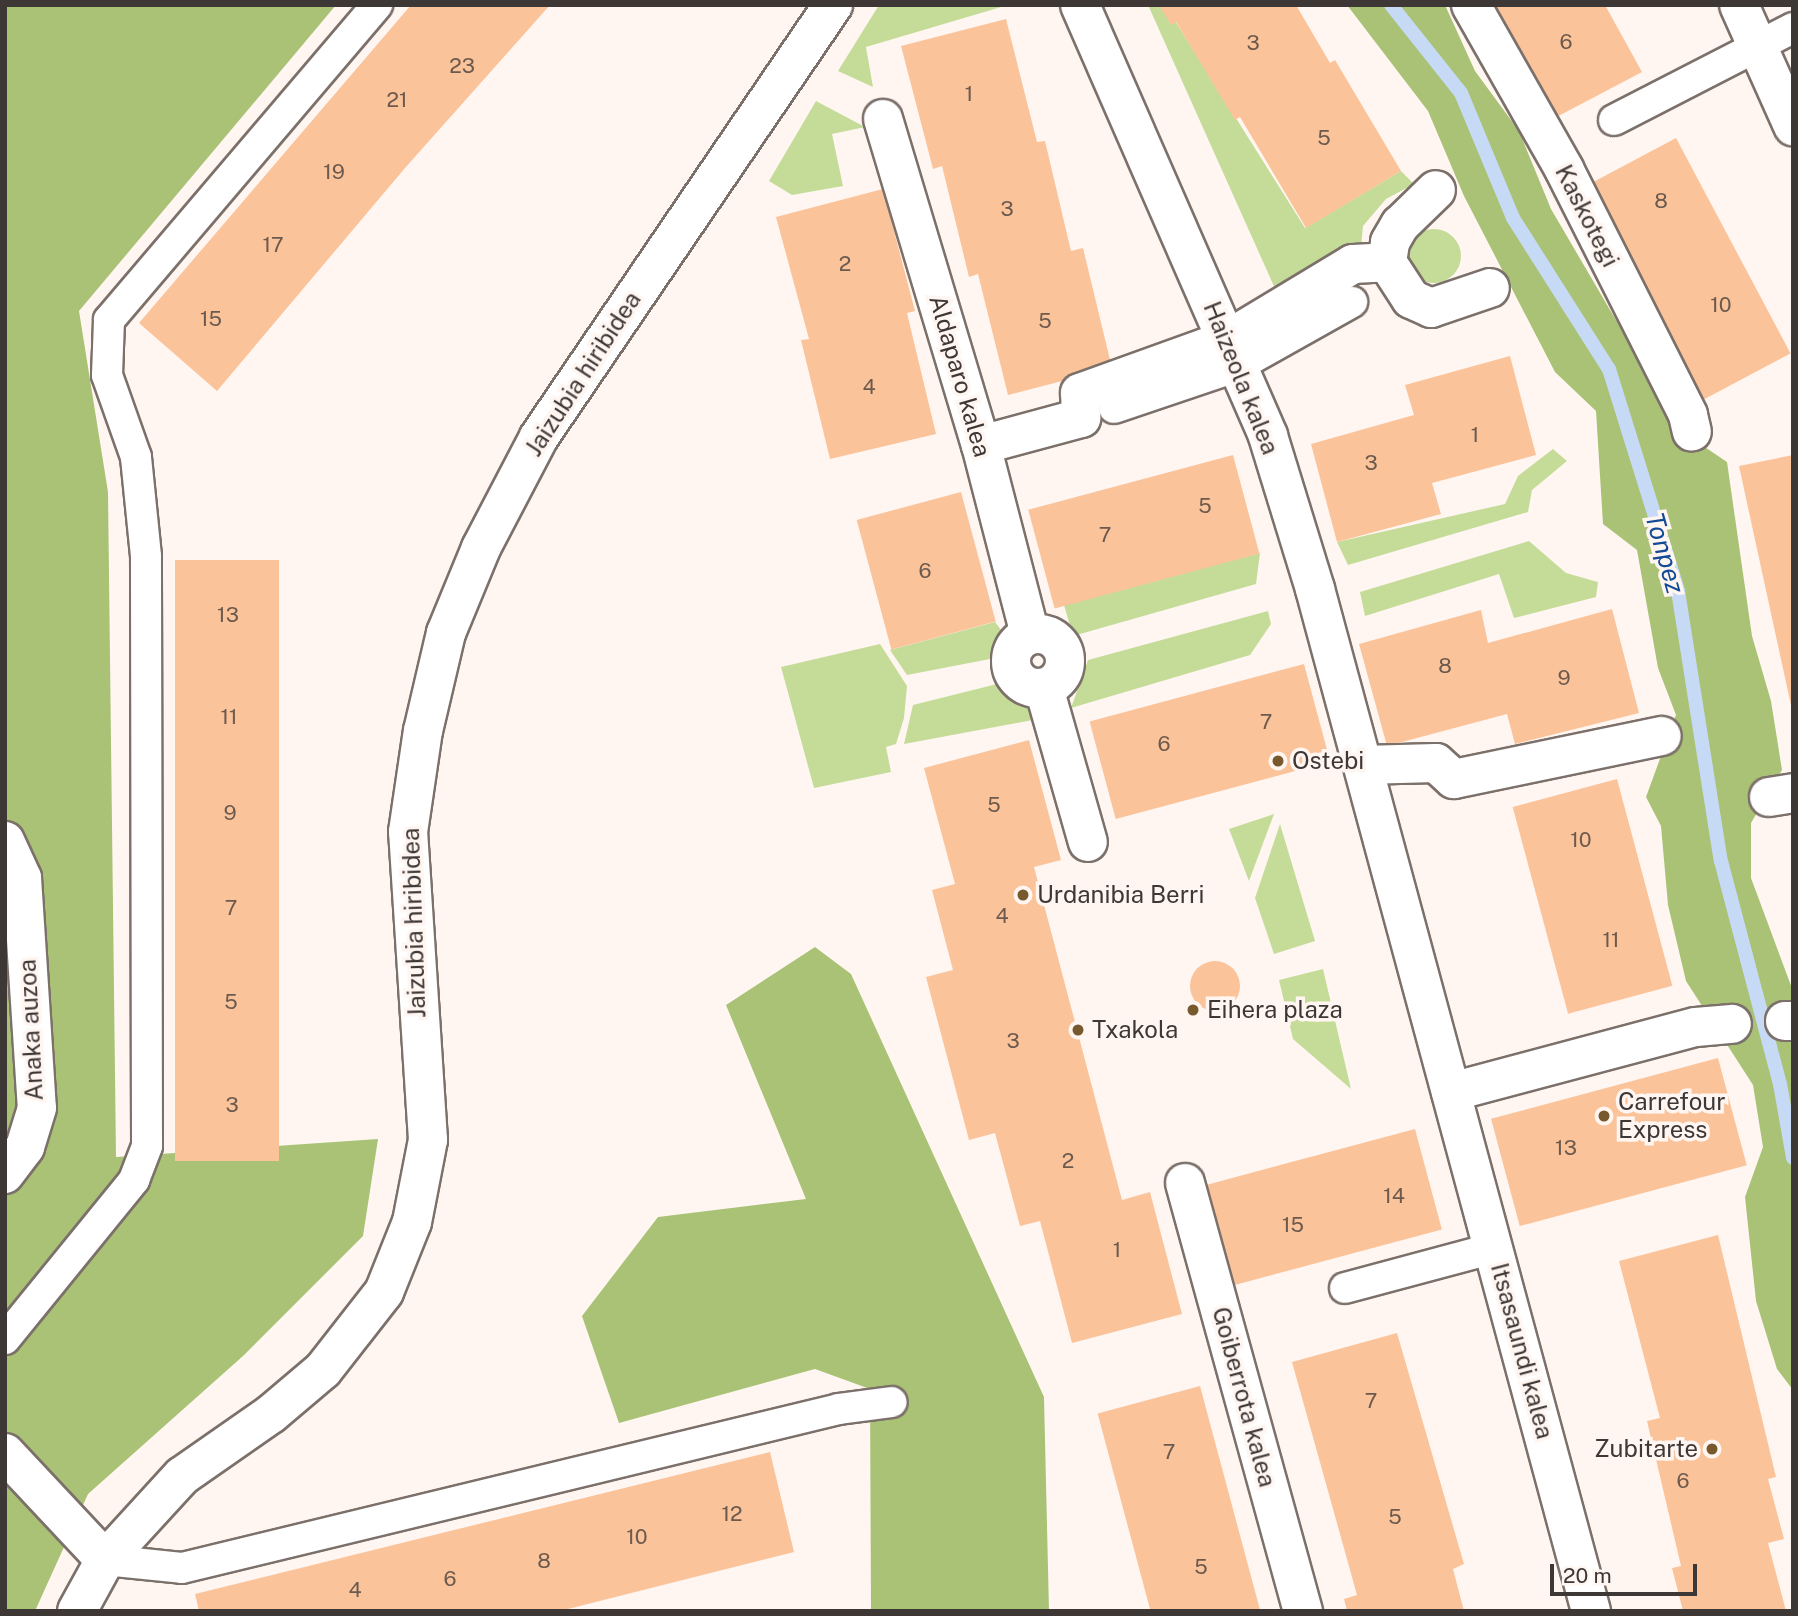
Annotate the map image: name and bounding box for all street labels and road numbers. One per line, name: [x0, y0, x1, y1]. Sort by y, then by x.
street label: Kaskotegi: [1549, 160, 1625, 272]
street label: Jaizubia hiribidea: [519, 286, 647, 462]
street label: Aldaparo kalea: [923, 292, 997, 460]
street label: Haizeola kalea: [1197, 297, 1285, 459]
street label: Jaizubia hiribidea: [396, 827, 432, 1019]
street label: Anaka auzoa: [13, 958, 49, 1102]
street label: Itsasaundi kalea: [1485, 1260, 1559, 1442]
street label: Goiberrota kalea: [1206, 1304, 1282, 1490]

